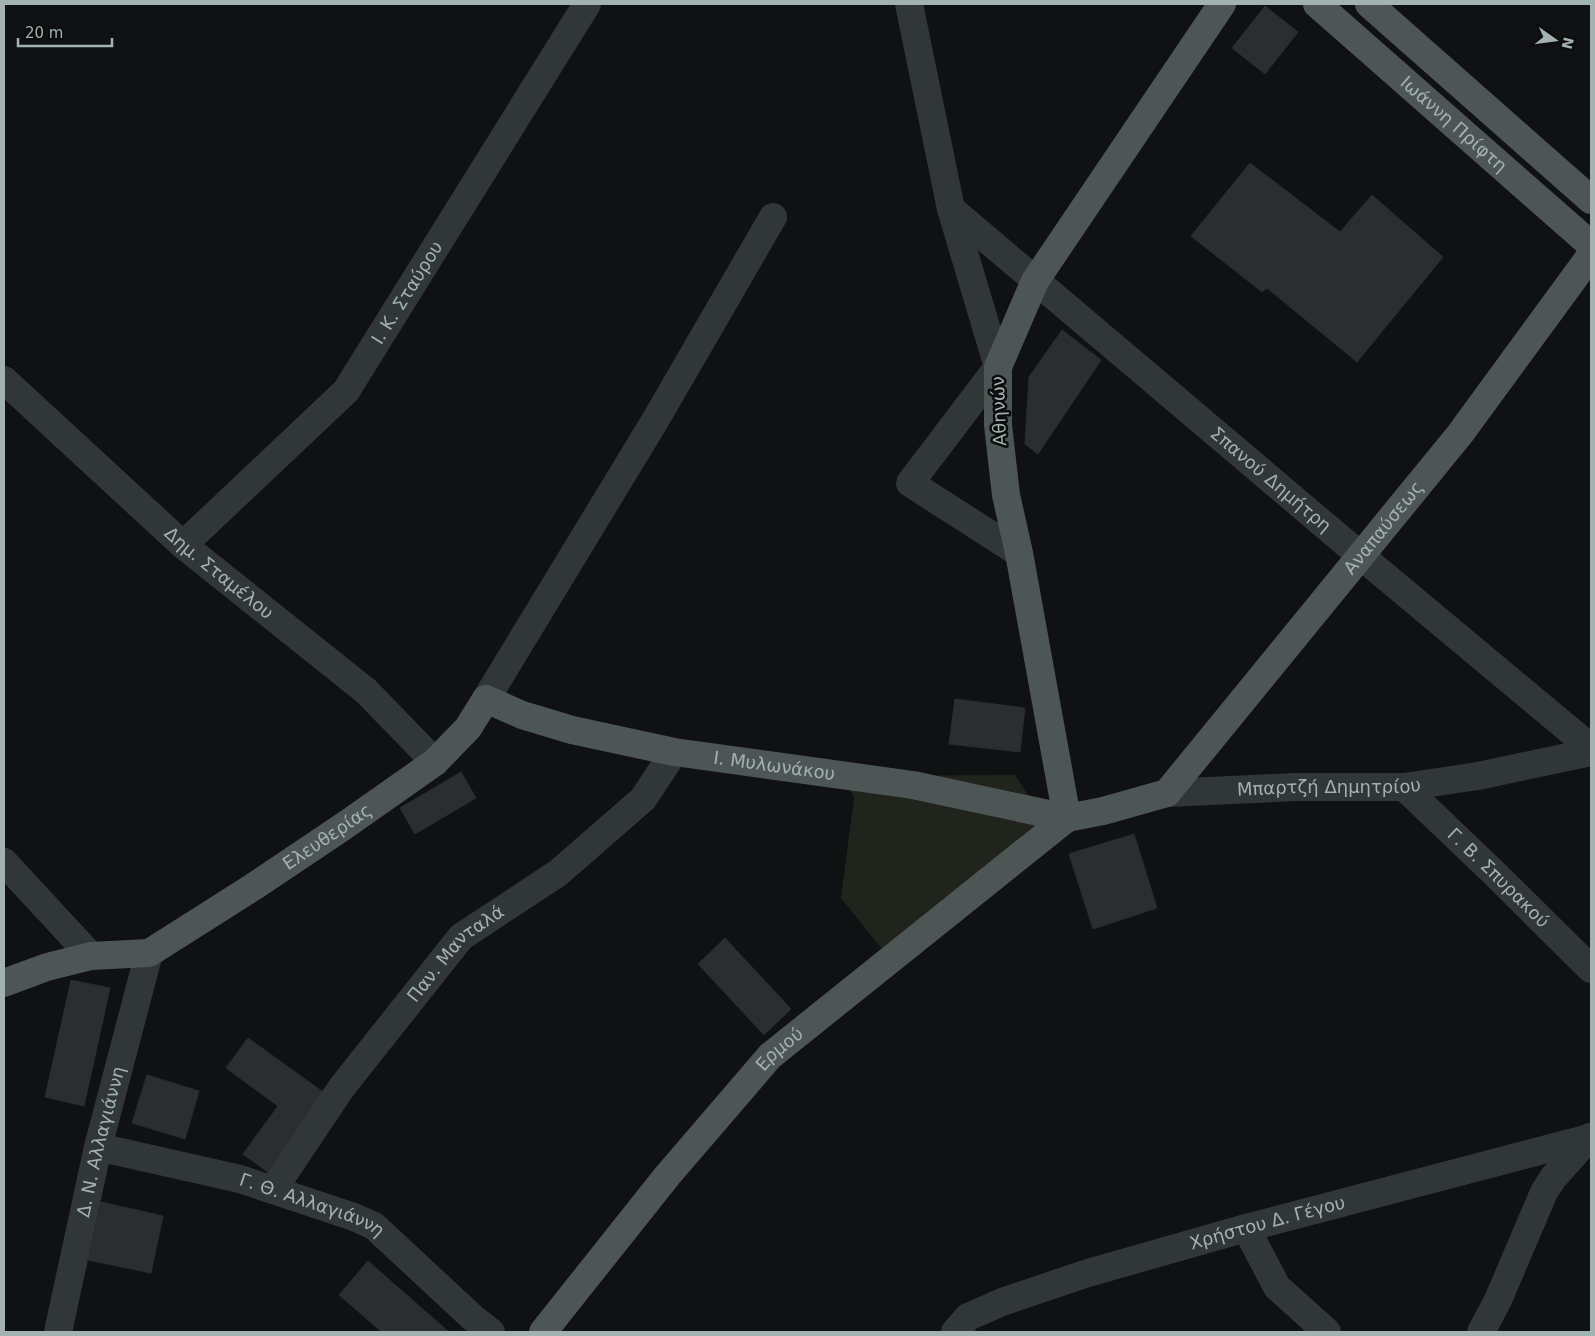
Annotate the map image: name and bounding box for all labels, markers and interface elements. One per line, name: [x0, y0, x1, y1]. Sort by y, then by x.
scale bar: [18, 15, 111, 47]
north arrow: [1530, 15, 1580, 65]
text: 20 m: [25, 24, 63, 42]
text: N: [1558, 36, 1577, 51]
street label: Ιωάννη Πρίφτη: [1396, 71, 1512, 176]
street label: Ι. Κ. Σταύρου: [367, 237, 447, 348]
street label: Αθηνών: [987, 376, 1010, 446]
street label: Σπανού Δημήτρη: [1206, 422, 1336, 536]
street label: Αναπαύσεως: [1339, 477, 1427, 578]
street label: Δημ. Σταμέλου: [160, 522, 278, 623]
street label: Ι. Μυλωνάκου: [712, 747, 836, 784]
street label: Μπαρτζή Δημητρίου: [1236, 774, 1422, 800]
street label: Ελευθερίας: [278, 799, 375, 874]
street label: Γ. Β. Σπυρακού: [1444, 823, 1554, 932]
street label: Παν. Μανταλά: [402, 901, 508, 1006]
street label: Ερμού: [751, 1023, 807, 1075]
street label: Δ. Ν. Αλλαγιάννη: [72, 1064, 129, 1219]
street label: Γ. Θ. Αλλαγιάννη: [237, 1169, 389, 1241]
street label: Χρήστου Δ. Γέγου: [1187, 1191, 1347, 1254]

